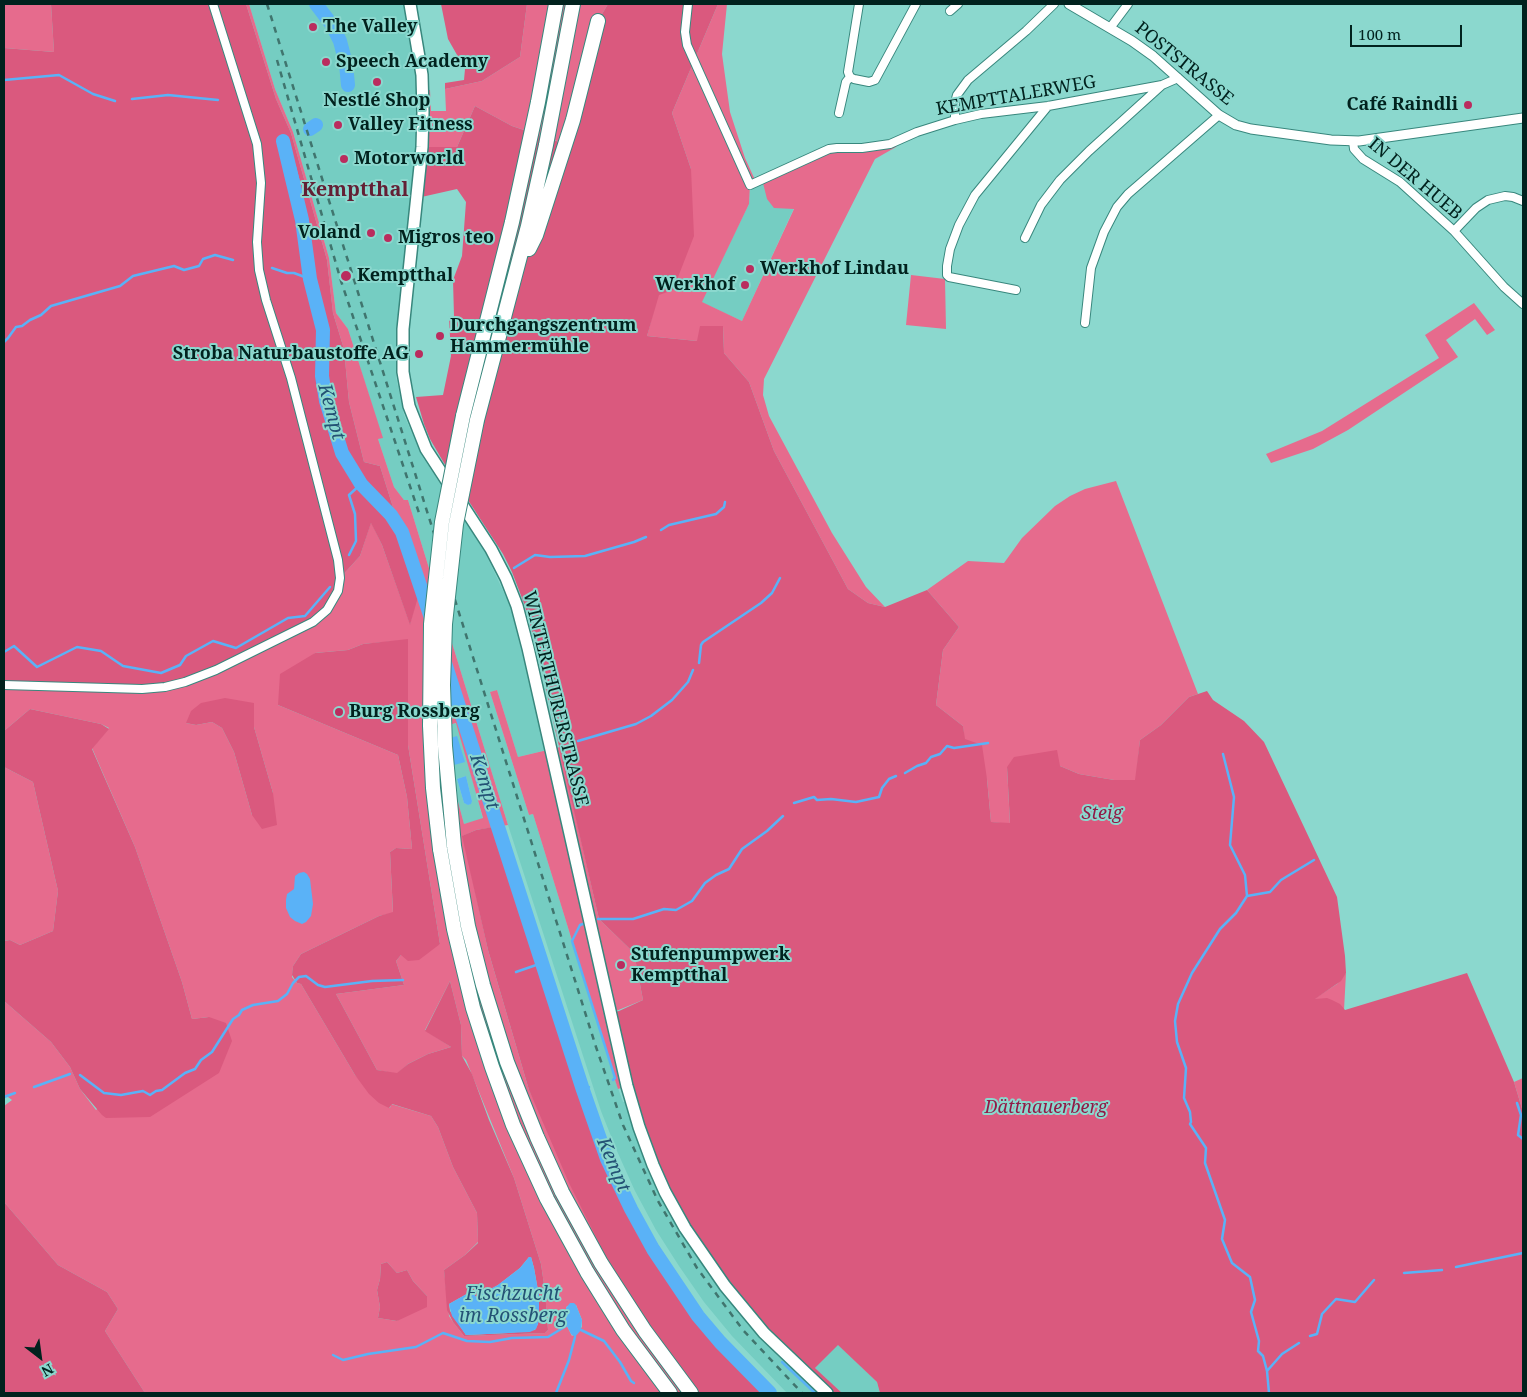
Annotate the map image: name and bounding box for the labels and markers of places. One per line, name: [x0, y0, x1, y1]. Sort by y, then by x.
place label: The Valley: [323, 16, 417, 38]
marker: The Valley: [307, 21, 319, 33]
place label: Speech Academy: [336, 51, 488, 73]
marker: Speech Academy: [320, 56, 332, 68]
marker: Nestlé Shop: [371, 76, 383, 88]
place label: Nestlé Shop: [324, 90, 430, 112]
place label: Café Raindli: [1347, 94, 1458, 116]
marker: Café Raindli: [1462, 99, 1474, 111]
place label: Valley Fitness: [348, 114, 473, 136]
marker: Valley Fitness: [332, 119, 344, 131]
place label: Motorworld: [354, 148, 464, 170]
marker: Motorworld: [338, 153, 350, 165]
place label: Voland: [298, 222, 361, 244]
marker: Voland: [365, 227, 377, 239]
place label: Migros teo: [398, 227, 494, 249]
marker: Migros teo: [382, 232, 394, 244]
place label: Werkhof Lindau: [760, 258, 909, 280]
marker: Werkhof Lindau: [744, 263, 756, 275]
place label: Kemptthal: [357, 265, 453, 287]
marker: Kemptthal: [339, 269, 353, 283]
place label: Werkhof: [655, 274, 735, 296]
marker: Werkhof: [739, 279, 751, 291]
place label: Durchgangszentrum Hammermühle: [450, 315, 637, 358]
marker: Durchgangszentrum Hammermühle: [434, 330, 446, 342]
place label: Stroba Naturbaustoffe AG: [173, 343, 409, 365]
marker: Stroba Naturbaustoffe AG: [413, 348, 425, 360]
place label: Burg Rossberg: [349, 701, 480, 723]
marker: Burg Rossberg: [333, 706, 345, 718]
place label: Stufenpumpwerk Kemptthal: [631, 944, 790, 986]
marker: Stufenpumpwerk Kemptthal: [615, 959, 627, 971]

